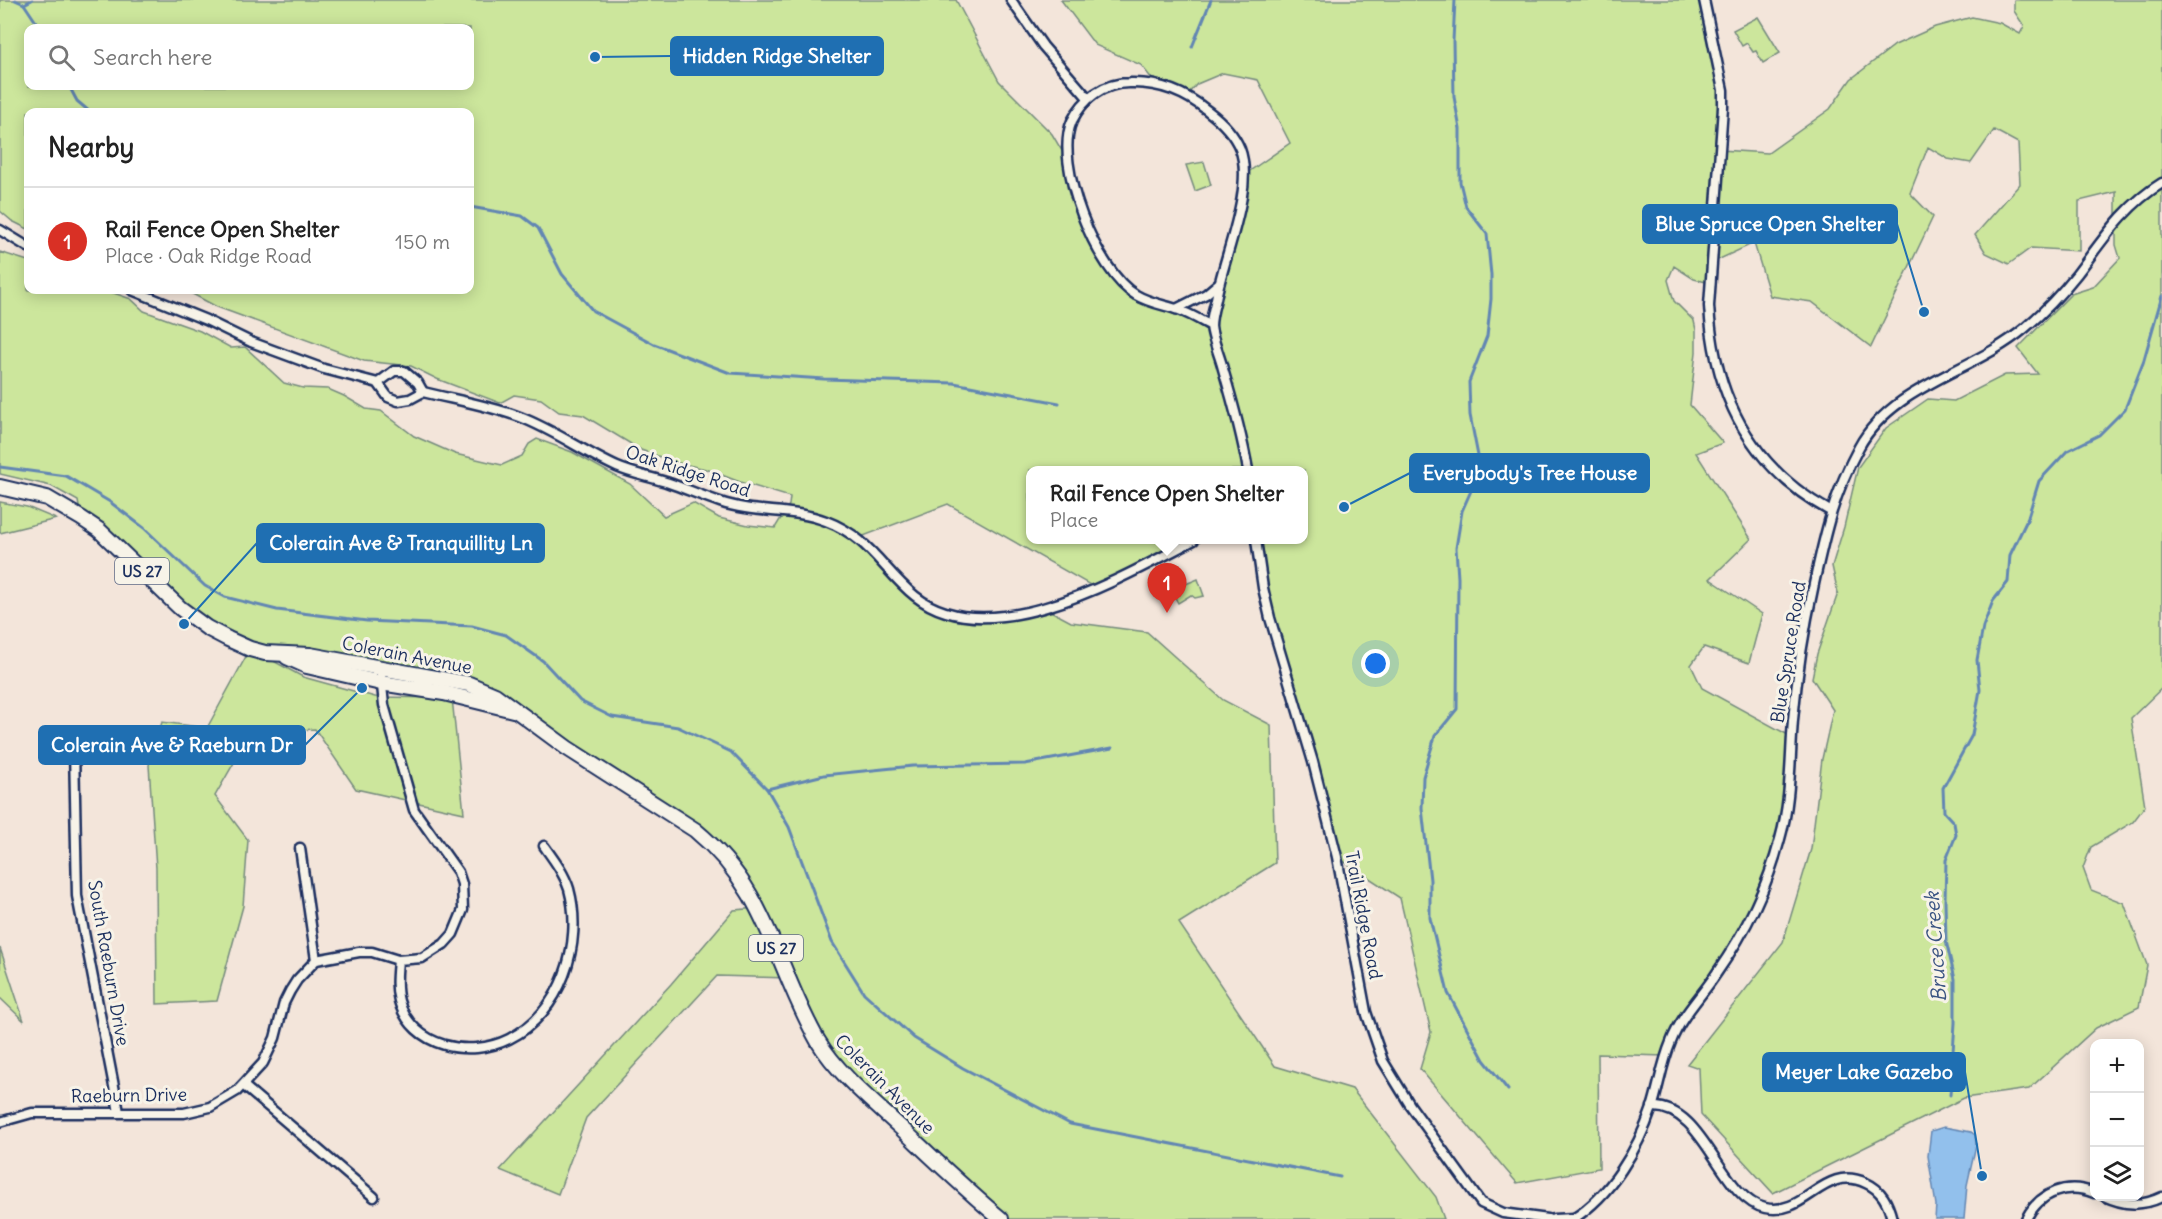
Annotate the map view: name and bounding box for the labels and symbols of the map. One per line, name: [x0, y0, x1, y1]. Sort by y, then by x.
callout: Hidden Ridge Shelter: [671, 37, 883, 75]
text: Hidden Ridge Shelter: [683, 43, 872, 68]
callout: Blue Spruce Open Shelter: [1643, 205, 1897, 243]
text: Blue Spruce Open Shelter: [1655, 211, 1886, 236]
street label: Oak Ridge Road: [623, 440, 754, 502]
callout: Everybody's Tree House: [1410, 454, 1649, 492]
text: Everybody's Tree House: [1423, 460, 1638, 485]
callout: Colerain Ave & Tranquillity Ln: [257, 524, 544, 562]
text: Colerain Ave & Tranquillity Ln: [269, 530, 533, 555]
road number: US 27: [115, 558, 169, 584]
pin: 1: [1148, 564, 1186, 613]
street label: Blue Spruce Road: [1765, 579, 1811, 725]
street label: Colerain Avenue: [340, 631, 474, 679]
your location: [1361, 649, 1390, 678]
callout: Colerain Ave & Raeburn Dr: [39, 726, 305, 764]
text: Colerain Ave & Raeburn Dr: [51, 732, 294, 757]
street label: Trail Ridge Road: [1340, 849, 1388, 982]
street label: South Raeburn Drive: [83, 878, 135, 1048]
water label: Bruce Creek: [1919, 889, 1951, 1003]
road number: US 27: [749, 935, 803, 961]
street label: Colerain Avenue: [830, 1029, 940, 1139]
callout: Meyer Lake Gazebo: [1763, 1053, 1965, 1091]
text: Meyer Lake Gazebo: [1775, 1059, 1953, 1084]
street label: Raeburn Drive: [71, 1082, 187, 1108]

